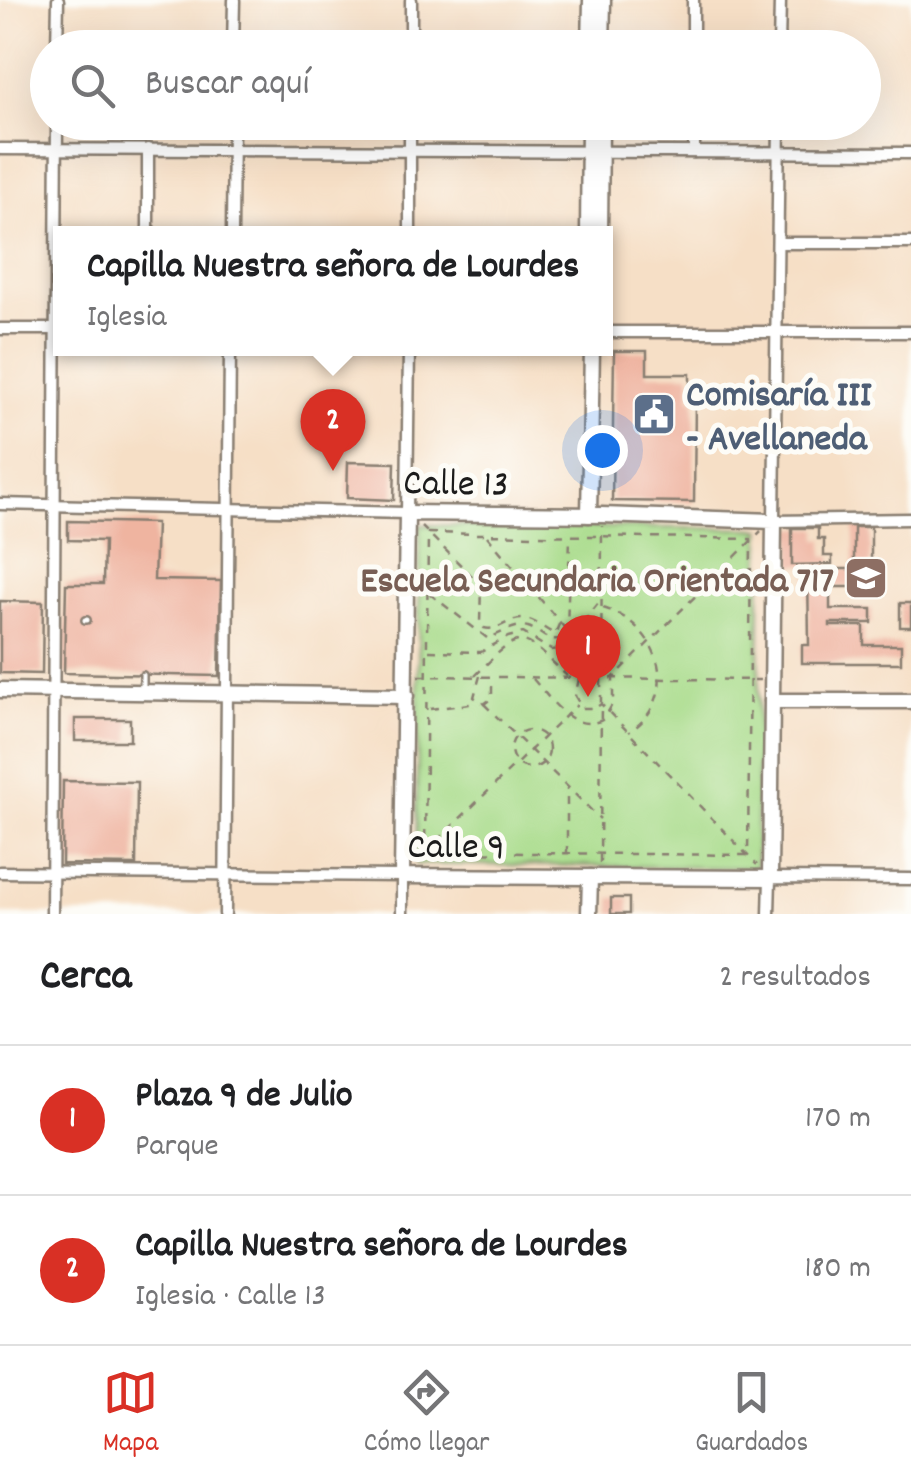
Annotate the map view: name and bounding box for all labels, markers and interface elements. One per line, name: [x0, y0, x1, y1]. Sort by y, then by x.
search box: [30, 30, 881, 140]
icon: search: [65, 58, 120, 113]
text: Buscar aquí: [145, 58, 309, 113]
popup: [53, 226, 613, 356]
text: Capilla Nuestra señora de Lourdes: [87, 241, 579, 296]
text: Iglesia: [87, 296, 167, 342]
place label: Comisaría III - Avellaneda: [686, 370, 872, 469]
pin: 2: [300, 388, 366, 471]
public building icon: Comisaría III - Avellaneda: [631, 391, 677, 437]
your location: [577, 425, 628, 476]
street label: Calle 13: [403, 458, 509, 515]
school or university icon: Escuela Secundaria Orientada 717: [843, 555, 889, 601]
place label: Escuela Secundaria Orientada 717: [360, 556, 834, 611]
pin: 1: [556, 614, 620, 697]
street label: Calle 9: [407, 822, 505, 877]
text: Cerca: [40, 949, 131, 1009]
text: 2 resultados: [719, 956, 871, 1002]
text: Plaza 9 de Julio: [135, 1070, 353, 1125]
text: 1: [69, 1097, 76, 1143]
text: 170 m: [805, 1097, 871, 1143]
text: Parque: [135, 1125, 219, 1171]
text: Capilla Nuestra señora de Lourdes: [135, 1220, 628, 1275]
text: 2: [66, 1247, 79, 1293]
text: 180 m: [804, 1247, 871, 1293]
text: Iglesia · Calle 13: [135, 1275, 326, 1321]
tab: Mapa: [103, 1365, 158, 1465]
tab: Cómo llegar: [364, 1365, 490, 1465]
tab: Guardados: [695, 1365, 808, 1465]

